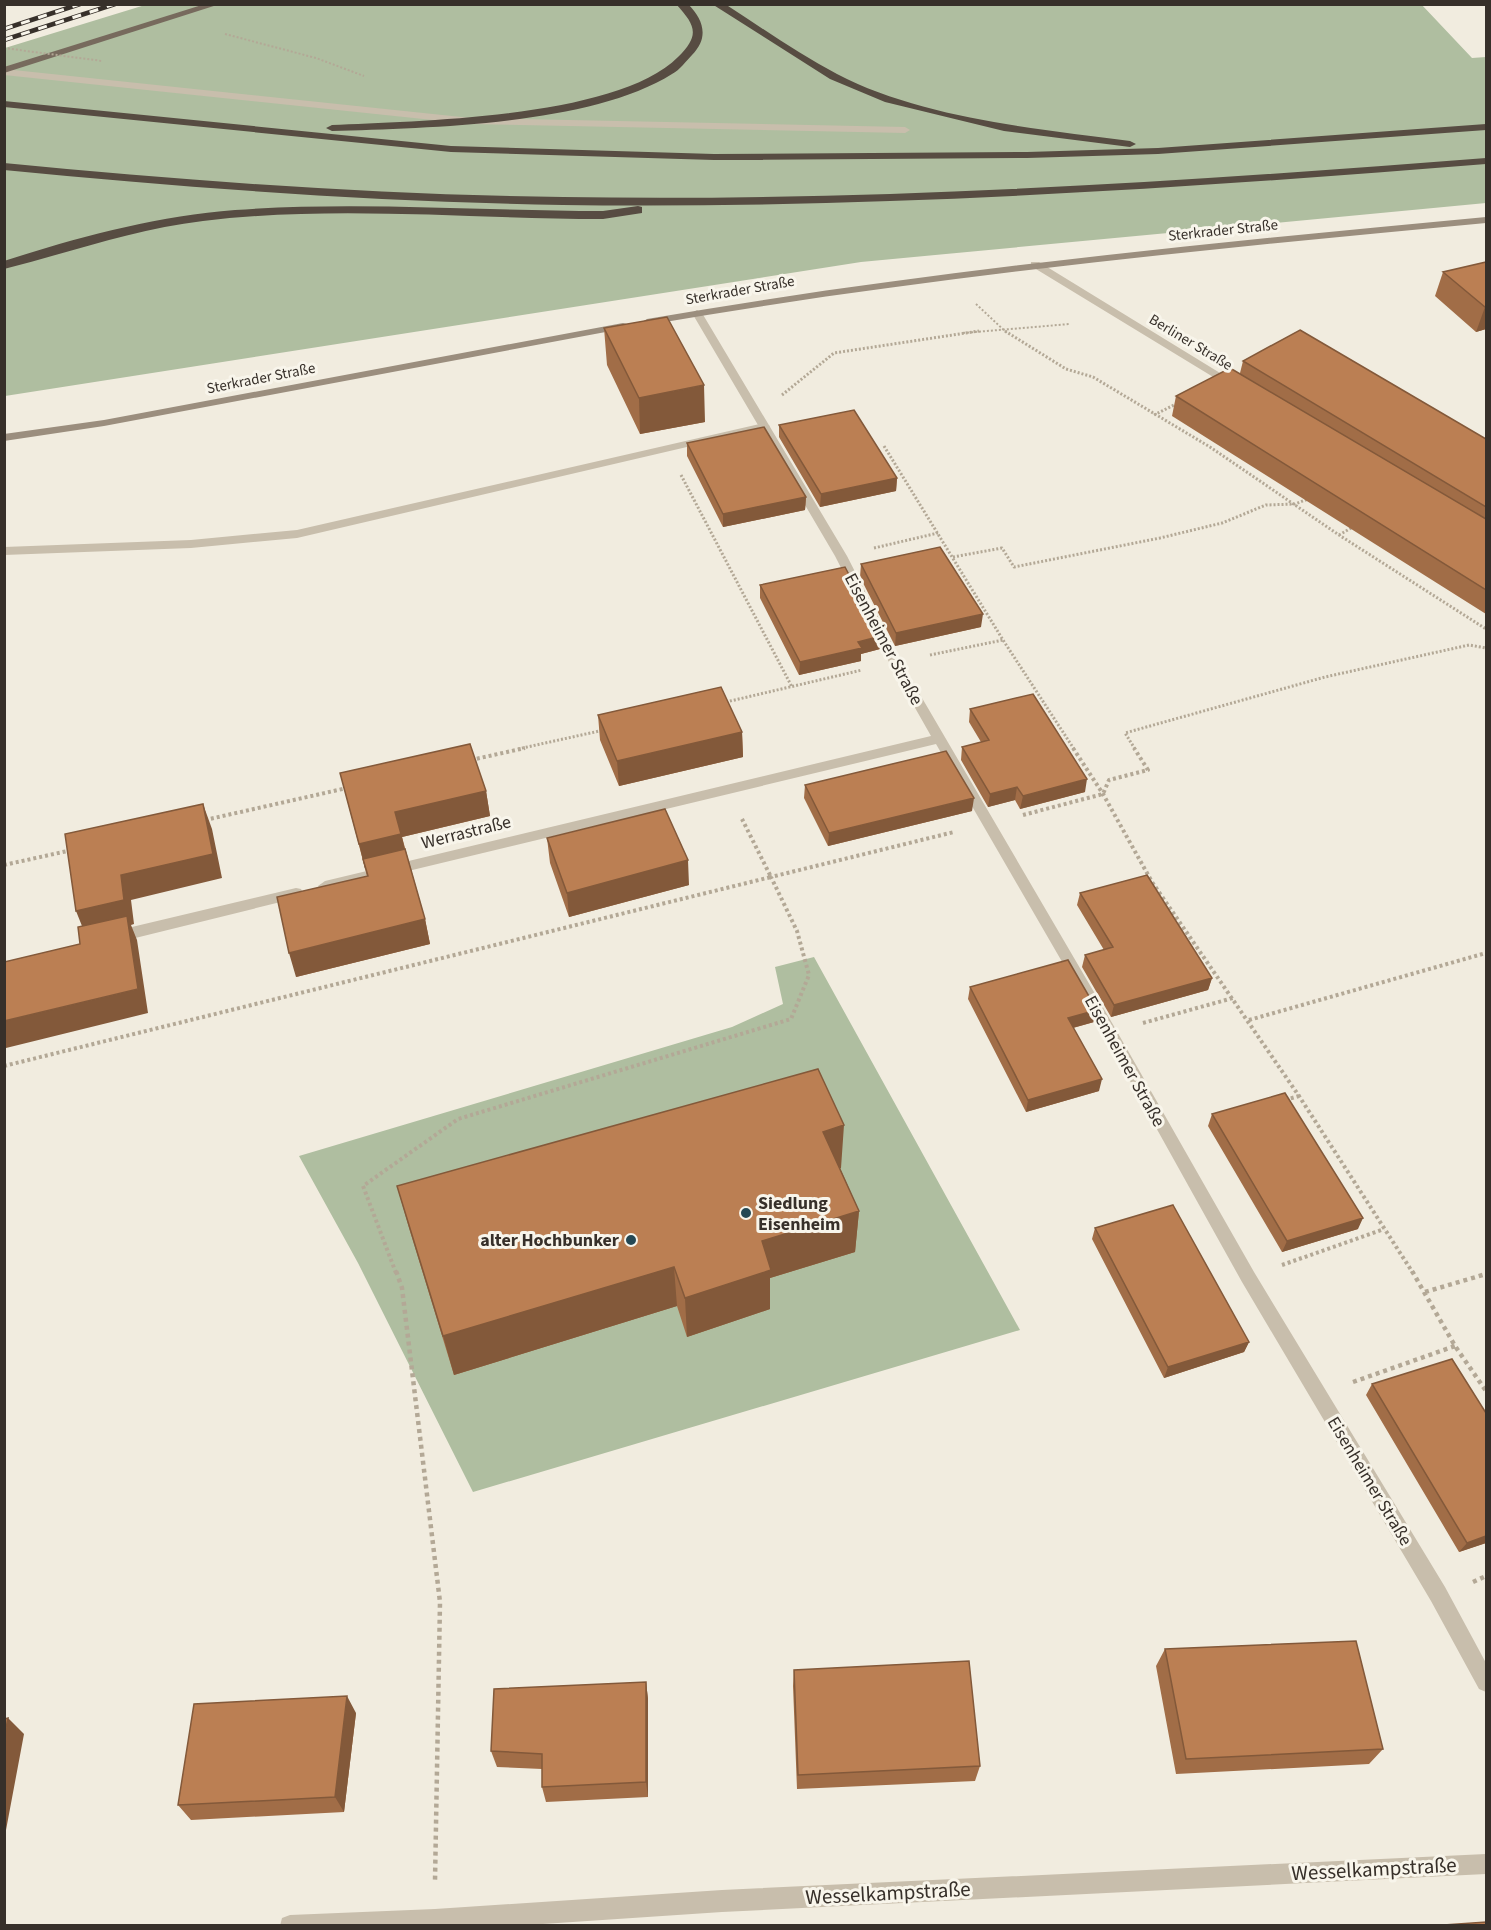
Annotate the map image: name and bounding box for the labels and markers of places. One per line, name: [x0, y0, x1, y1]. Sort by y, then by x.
place label: Siedlung Eisenheim: [758, 1191, 840, 1237]
marker: Siedlung Eisenheim: [739, 1206, 753, 1220]
place label: alter Hochbunker: [480, 1228, 620, 1253]
marker: alter Hochbunker: [624, 1233, 638, 1247]

